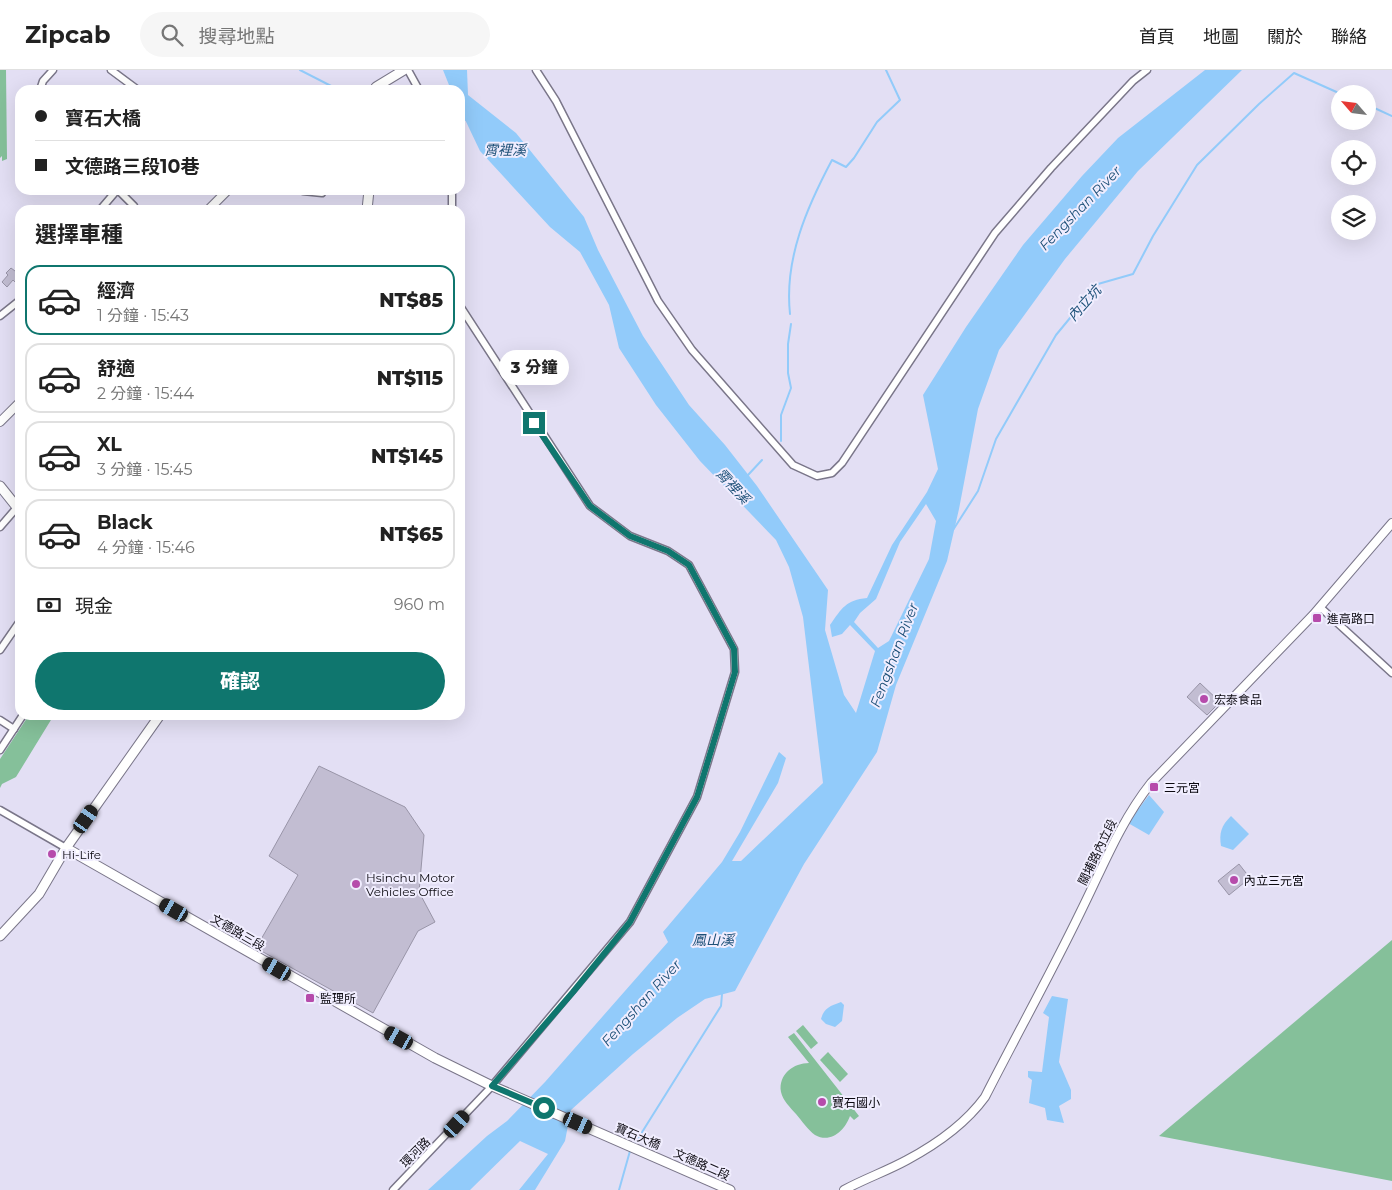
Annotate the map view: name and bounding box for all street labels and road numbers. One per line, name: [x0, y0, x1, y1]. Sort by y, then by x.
street label: 關埔路內立段: [1074, 816, 1120, 888]
street label: 文德路三段: [208, 911, 268, 953]
street label: 寶石大橋: [613, 1120, 663, 1152]
street label: 環河路: [397, 1134, 433, 1170]
street label: 文德路二段: [672, 1145, 732, 1183]

